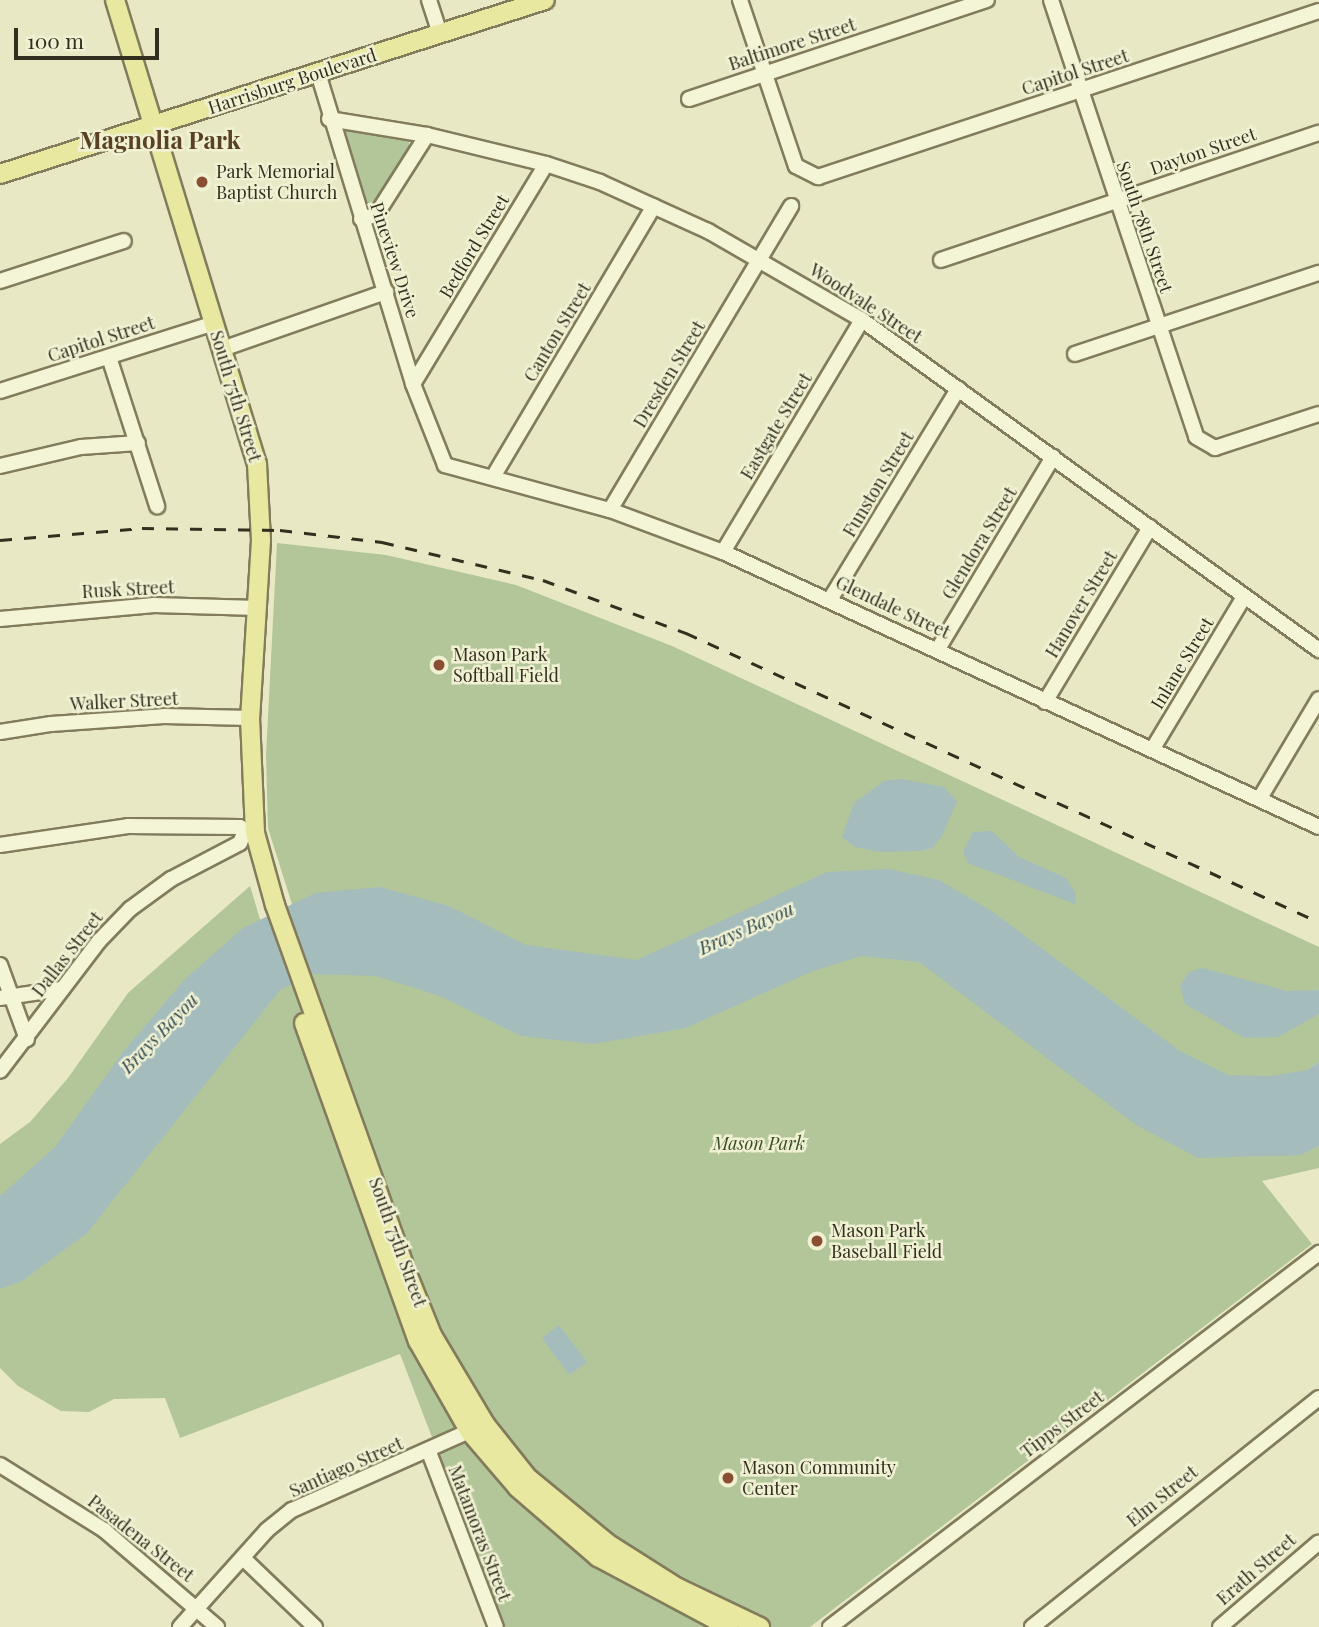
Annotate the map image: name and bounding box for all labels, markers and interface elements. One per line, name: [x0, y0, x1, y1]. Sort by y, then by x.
street label: Baltimore Street: [726, 13, 858, 75]
scale bar: [18, 14, 163, 58]
text: 100 m: [27, 26, 84, 54]
street label: Harrisburg Boulevard: [205, 44, 379, 118]
street label: Capitol Street: [1019, 45, 1131, 99]
street label: Dayton Street: [1147, 123, 1259, 179]
district label: Magnolia Park: [79, 126, 241, 154]
street label: South 78th Street: [1112, 158, 1178, 296]
place label: Park Memorial Baptist Church: [216, 161, 338, 204]
marker: Park Memorial Baptist Church: [194, 174, 210, 190]
street label: Bedford Street: [435, 190, 513, 302]
street label: Pineview Drive: [366, 199, 424, 321]
street label: Woodvale Street: [806, 259, 926, 347]
street label: Canton Street: [519, 278, 595, 386]
street label: Capitol Street: [45, 312, 157, 366]
street label: Dresden Street: [629, 317, 709, 431]
street label: South 75th Street: [206, 328, 266, 464]
street label: Eastgate Street: [736, 369, 816, 483]
street label: Funston Street: [838, 427, 918, 541]
street label: Glendora Street: [937, 483, 1021, 603]
street label: Hanover Street: [1040, 546, 1122, 662]
street label: Glendale Street: [832, 571, 954, 643]
street label: Rusk Street: [81, 576, 175, 602]
street label: Inlane Street: [1146, 613, 1218, 713]
place label: Mason Park Softball Field: [453, 644, 559, 686]
marker: Mason Park Softball Field: [431, 657, 447, 673]
street label: Walker Street: [69, 687, 179, 715]
water label: Brays Bayou: [695, 897, 797, 959]
street label: Dallas Street: [27, 907, 107, 1001]
water label: Brays Bayou: [115, 988, 203, 1078]
park label: Mason Park: [713, 1132, 805, 1154]
street label: South 75th Street: [365, 1174, 431, 1310]
place label: Mason Park Baseball Field: [831, 1220, 942, 1262]
marker: Mason Park Baseball Field: [809, 1233, 825, 1249]
street label: Tipps Street: [1016, 1386, 1108, 1462]
street label: Santiago Street: [286, 1432, 406, 1502]
place label: Mason Community Center: [742, 1457, 896, 1500]
street label: Elm Street: [1122, 1461, 1202, 1531]
street label: Matamoras Street: [444, 1462, 516, 1604]
marker: Mason Community Center: [720, 1470, 736, 1486]
street label: Pasadena Street: [84, 1490, 198, 1586]
street label: Erath Street: [1212, 1529, 1300, 1609]

